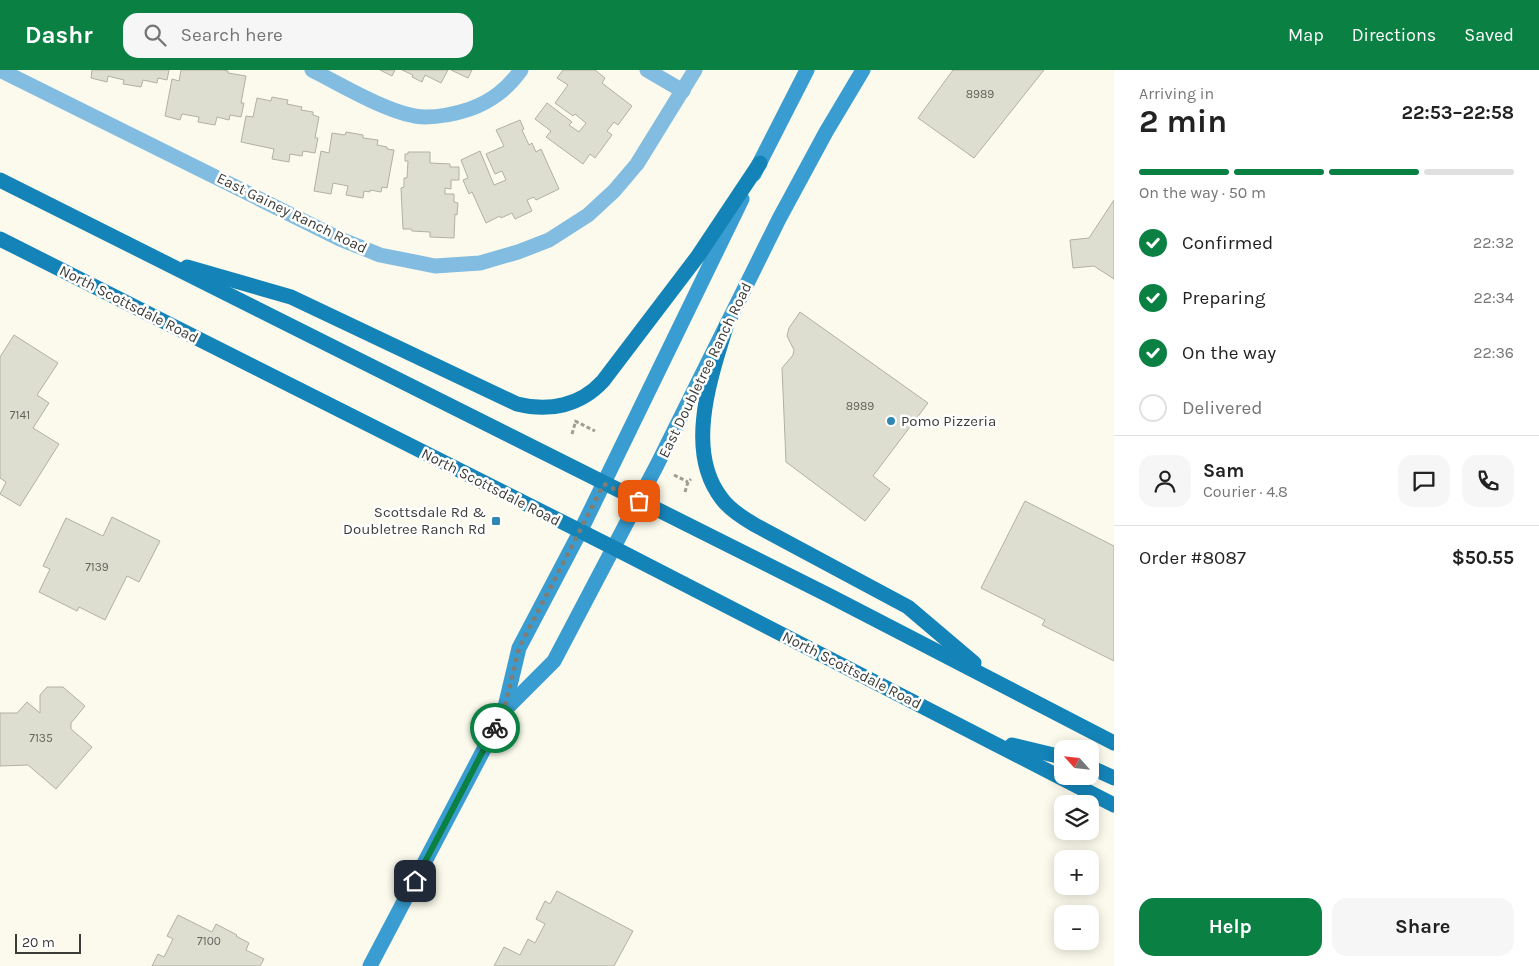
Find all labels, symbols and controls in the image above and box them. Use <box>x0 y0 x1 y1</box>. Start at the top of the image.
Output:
search box <box>123 13 473 58</box>
text: Dashr <box>25 21 93 49</box>
icon: search <box>141 21 169 49</box>
text: Search here <box>181 24 283 46</box>
text: Map <box>1288 24 1324 46</box>
text: Directions <box>1352 24 1436 46</box>
text: Saved <box>1464 24 1514 46</box>
text: Arriving in <box>1139 84 1214 103</box>
house number: 8989 <box>966 87 994 101</box>
text: 22:53–22:58 <box>1402 102 1514 124</box>
text: 2 min <box>1139 103 1227 140</box>
street label: East Gainey Ranch Road <box>214 169 370 257</box>
text: On the way · 50 m <box>1139 183 1266 202</box>
icon: check <box>1139 229 1167 257</box>
text: Confirmed <box>1182 232 1273 254</box>
text: 22:32 <box>1473 233 1514 252</box>
street label: North Scottsdale Road <box>57 261 201 347</box>
street label: East Doubletree Ranch Road <box>655 279 755 461</box>
icon: check <box>1139 284 1167 312</box>
text: Preparing <box>1182 287 1265 309</box>
text: 22:34 <box>1473 288 1514 307</box>
icon: check <box>1139 339 1167 367</box>
text: On the way <box>1182 342 1276 364</box>
text: 22:36 <box>1473 343 1514 362</box>
text: Delivered <box>1182 397 1262 419</box>
house number: 8989 <box>846 399 874 413</box>
house number: 7141 <box>10 408 30 422</box>
place label: Pomo Pizzeria <box>901 412 996 430</box>
marker: Pomo Pizzeria <box>885 415 897 427</box>
street label: North Scottsdale Road <box>419 444 563 530</box>
button: person <box>1139 455 1191 507</box>
button: chat <box>1398 455 1450 507</box>
button: phone <box>1462 455 1514 507</box>
text: Sam <box>1203 460 1244 482</box>
pin <box>618 480 660 522</box>
text: Courier · 4.8 <box>1203 482 1288 501</box>
icon: bag <box>625 487 653 515</box>
place label: Scottsdale Rd & Doubletree Ranch Rd <box>343 503 486 538</box>
marker: Scottsdale Rd & Doubletree Ranch Rd <box>490 515 502 527</box>
text: Order #8087 <box>1139 547 1246 569</box>
text: $50.55 <box>1452 547 1514 569</box>
house number: 7139 <box>85 560 109 574</box>
street label: North Scottsdale Road <box>780 627 924 713</box>
courier <box>470 703 520 753</box>
icon: bike <box>481 714 509 742</box>
house number: 7135 <box>29 731 53 745</box>
north arrow <box>1054 740 1099 785</box>
map controls <box>1054 740 1099 950</box>
button: layers <box>1054 795 1099 840</box>
button: + <box>1054 850 1099 895</box>
pin <box>394 860 436 902</box>
icon: home <box>401 867 429 895</box>
button: Help <box>1139 898 1322 956</box>
button: Share <box>1332 898 1514 956</box>
button: − <box>1054 905 1099 950</box>
scale bar <box>15 931 81 954</box>
text: 20 m <box>22 934 55 951</box>
house number: 7100 <box>197 934 221 948</box>

